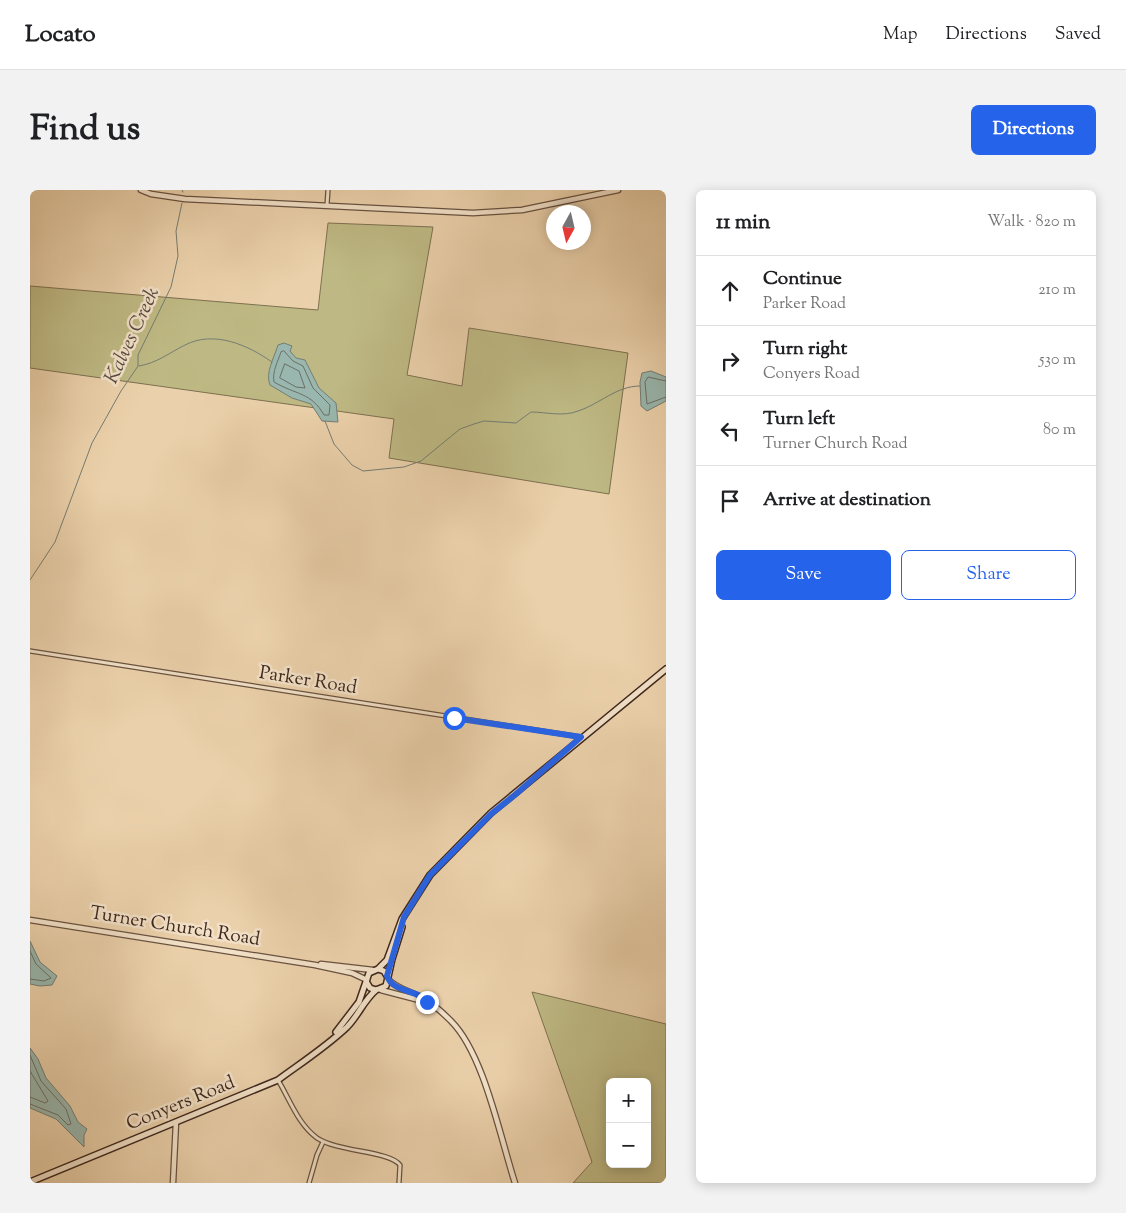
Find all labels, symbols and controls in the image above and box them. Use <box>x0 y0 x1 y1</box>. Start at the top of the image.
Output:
text: Locato <box>25 18 96 52</box>
text: Map <box>883 22 918 48</box>
text: Directions <box>946 22 1027 48</box>
text: Saved <box>1055 22 1101 48</box>
text: Find us <box>30 105 140 156</box>
button: Directions <box>971 105 1096 155</box>
north arrow <box>546 205 591 250</box>
text: 11 min <box>716 208 771 238</box>
text: Walk · 820 m <box>987 211 1076 234</box>
text: Continue <box>763 266 842 293</box>
icon: ahead <box>716 277 744 305</box>
text: 210 m <box>1038 279 1076 302</box>
water label: Kalves Creek <box>98 283 168 389</box>
text: Parker Road <box>763 293 846 316</box>
text: Turn right <box>763 336 847 363</box>
icon: right <box>716 347 744 375</box>
text: 530 m <box>1039 349 1076 372</box>
text: Conyers Road <box>763 363 860 386</box>
text: Turn left <box>763 406 835 433</box>
icon: left <box>716 417 744 445</box>
text: 80 m <box>1043 419 1076 442</box>
text: Turner Church Road <box>763 433 908 456</box>
icon: arrive <box>716 487 744 515</box>
text: Arrive at destination <box>763 487 931 514</box>
button: Save <box>716 550 891 600</box>
button: Share <box>901 550 1076 600</box>
street label: Parker Road <box>257 660 359 702</box>
route start <box>443 707 466 730</box>
street label: Turner Church Road <box>88 900 262 954</box>
route end <box>416 991 439 1014</box>
street label: Conyers Road <box>123 1070 240 1138</box>
map controls <box>606 1078 651 1168</box>
button: + <box>606 1078 651 1123</box>
button: − <box>606 1123 651 1168</box>

